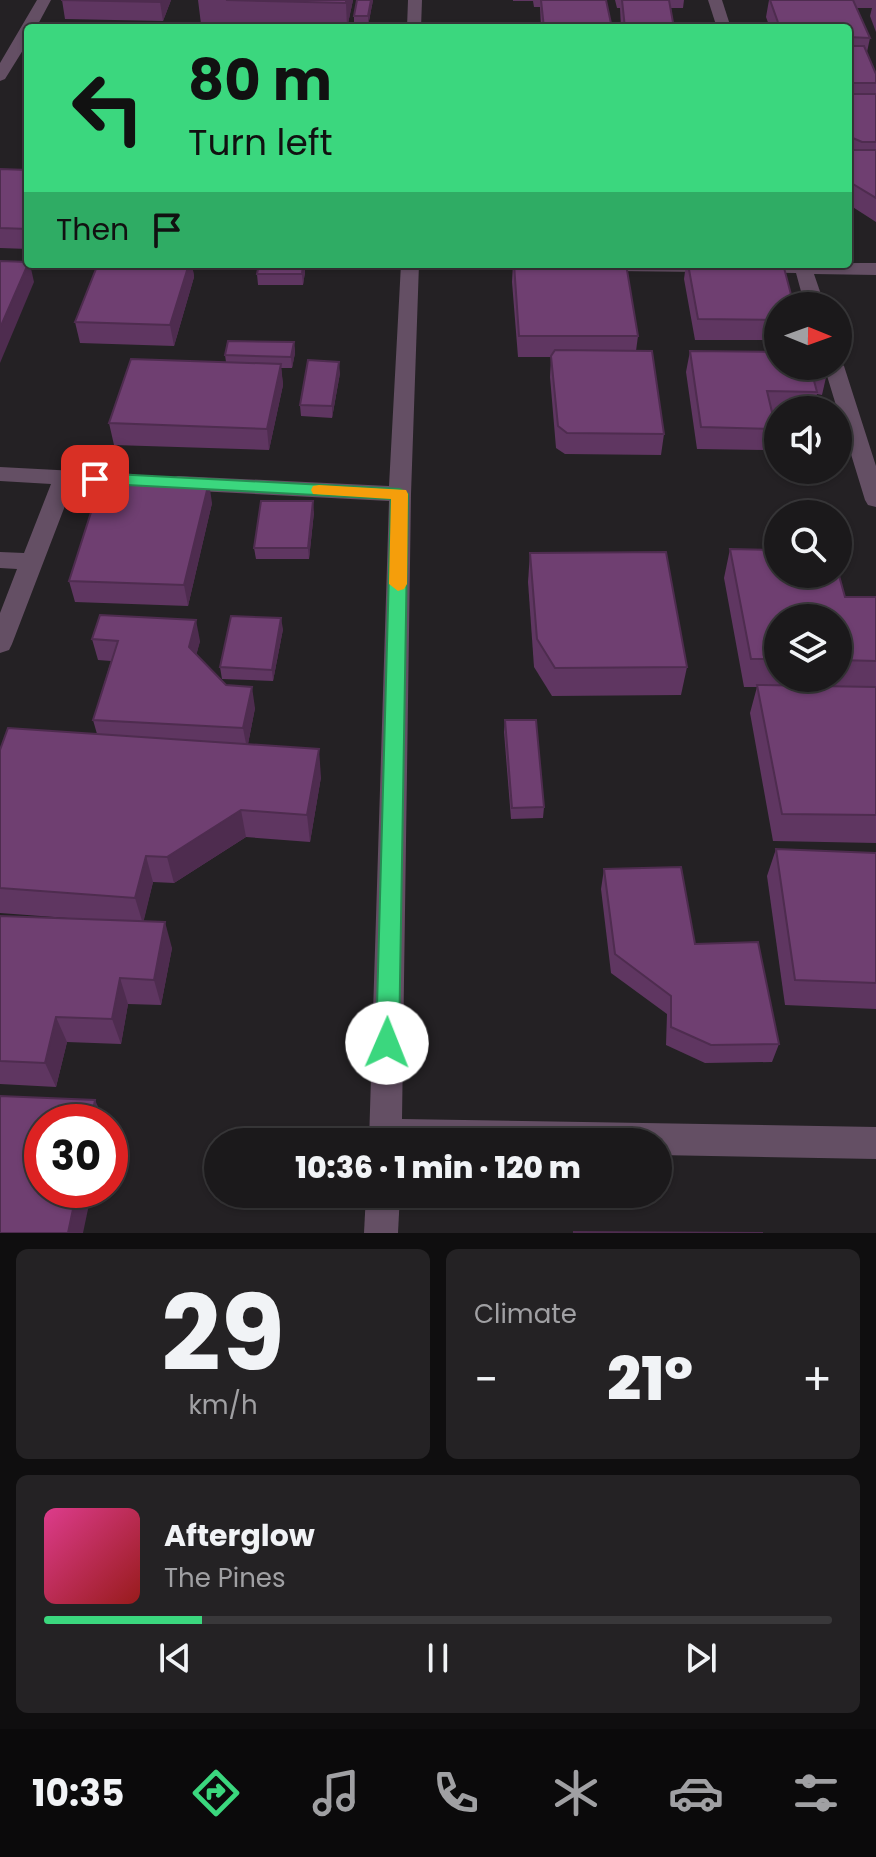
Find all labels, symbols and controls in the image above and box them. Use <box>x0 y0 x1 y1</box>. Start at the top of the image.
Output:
text: 80 m <box>188 41 332 120</box>
icon: left <box>56 56 160 160</box>
text: Turn left <box>188 117 333 168</box>
text: Then <box>56 208 129 251</box>
icon: arrive <box>145 208 189 252</box>
north arrow <box>764 292 852 380</box>
map controls <box>764 292 852 692</box>
button: sound <box>764 396 852 484</box>
pin <box>61 445 129 513</box>
icon: arrive <box>73 457 117 501</box>
button: search <box>764 500 852 588</box>
button: layers <box>764 604 852 692</box>
position arrow <box>345 1001 429 1085</box>
speed limit sign: 30 <box>24 1104 128 1208</box>
text: 10:36 · 1 min · 120 m <box>295 1146 581 1189</box>
text: 29 <box>161 1261 285 1406</box>
text: Climate <box>474 1296 577 1332</box>
text: 21° <box>607 1337 693 1421</box>
text: − <box>474 1349 498 1410</box>
text: + <box>802 1349 832 1410</box>
text: km/h <box>188 1387 258 1423</box>
text: Afterglow <box>164 1514 315 1557</box>
text: The Pines <box>164 1560 286 1596</box>
icon: previous <box>153 1636 197 1680</box>
icon: pause <box>416 1636 460 1680</box>
icon: next <box>679 1636 723 1680</box>
icon: directions <box>188 1765 244 1821</box>
icon: music <box>308 1765 364 1821</box>
icon: phone <box>428 1765 484 1821</box>
icon: climate <box>548 1765 604 1821</box>
icon: car <box>668 1765 724 1821</box>
icon: filters <box>788 1765 844 1821</box>
text: 10:35 <box>32 1768 124 1819</box>

